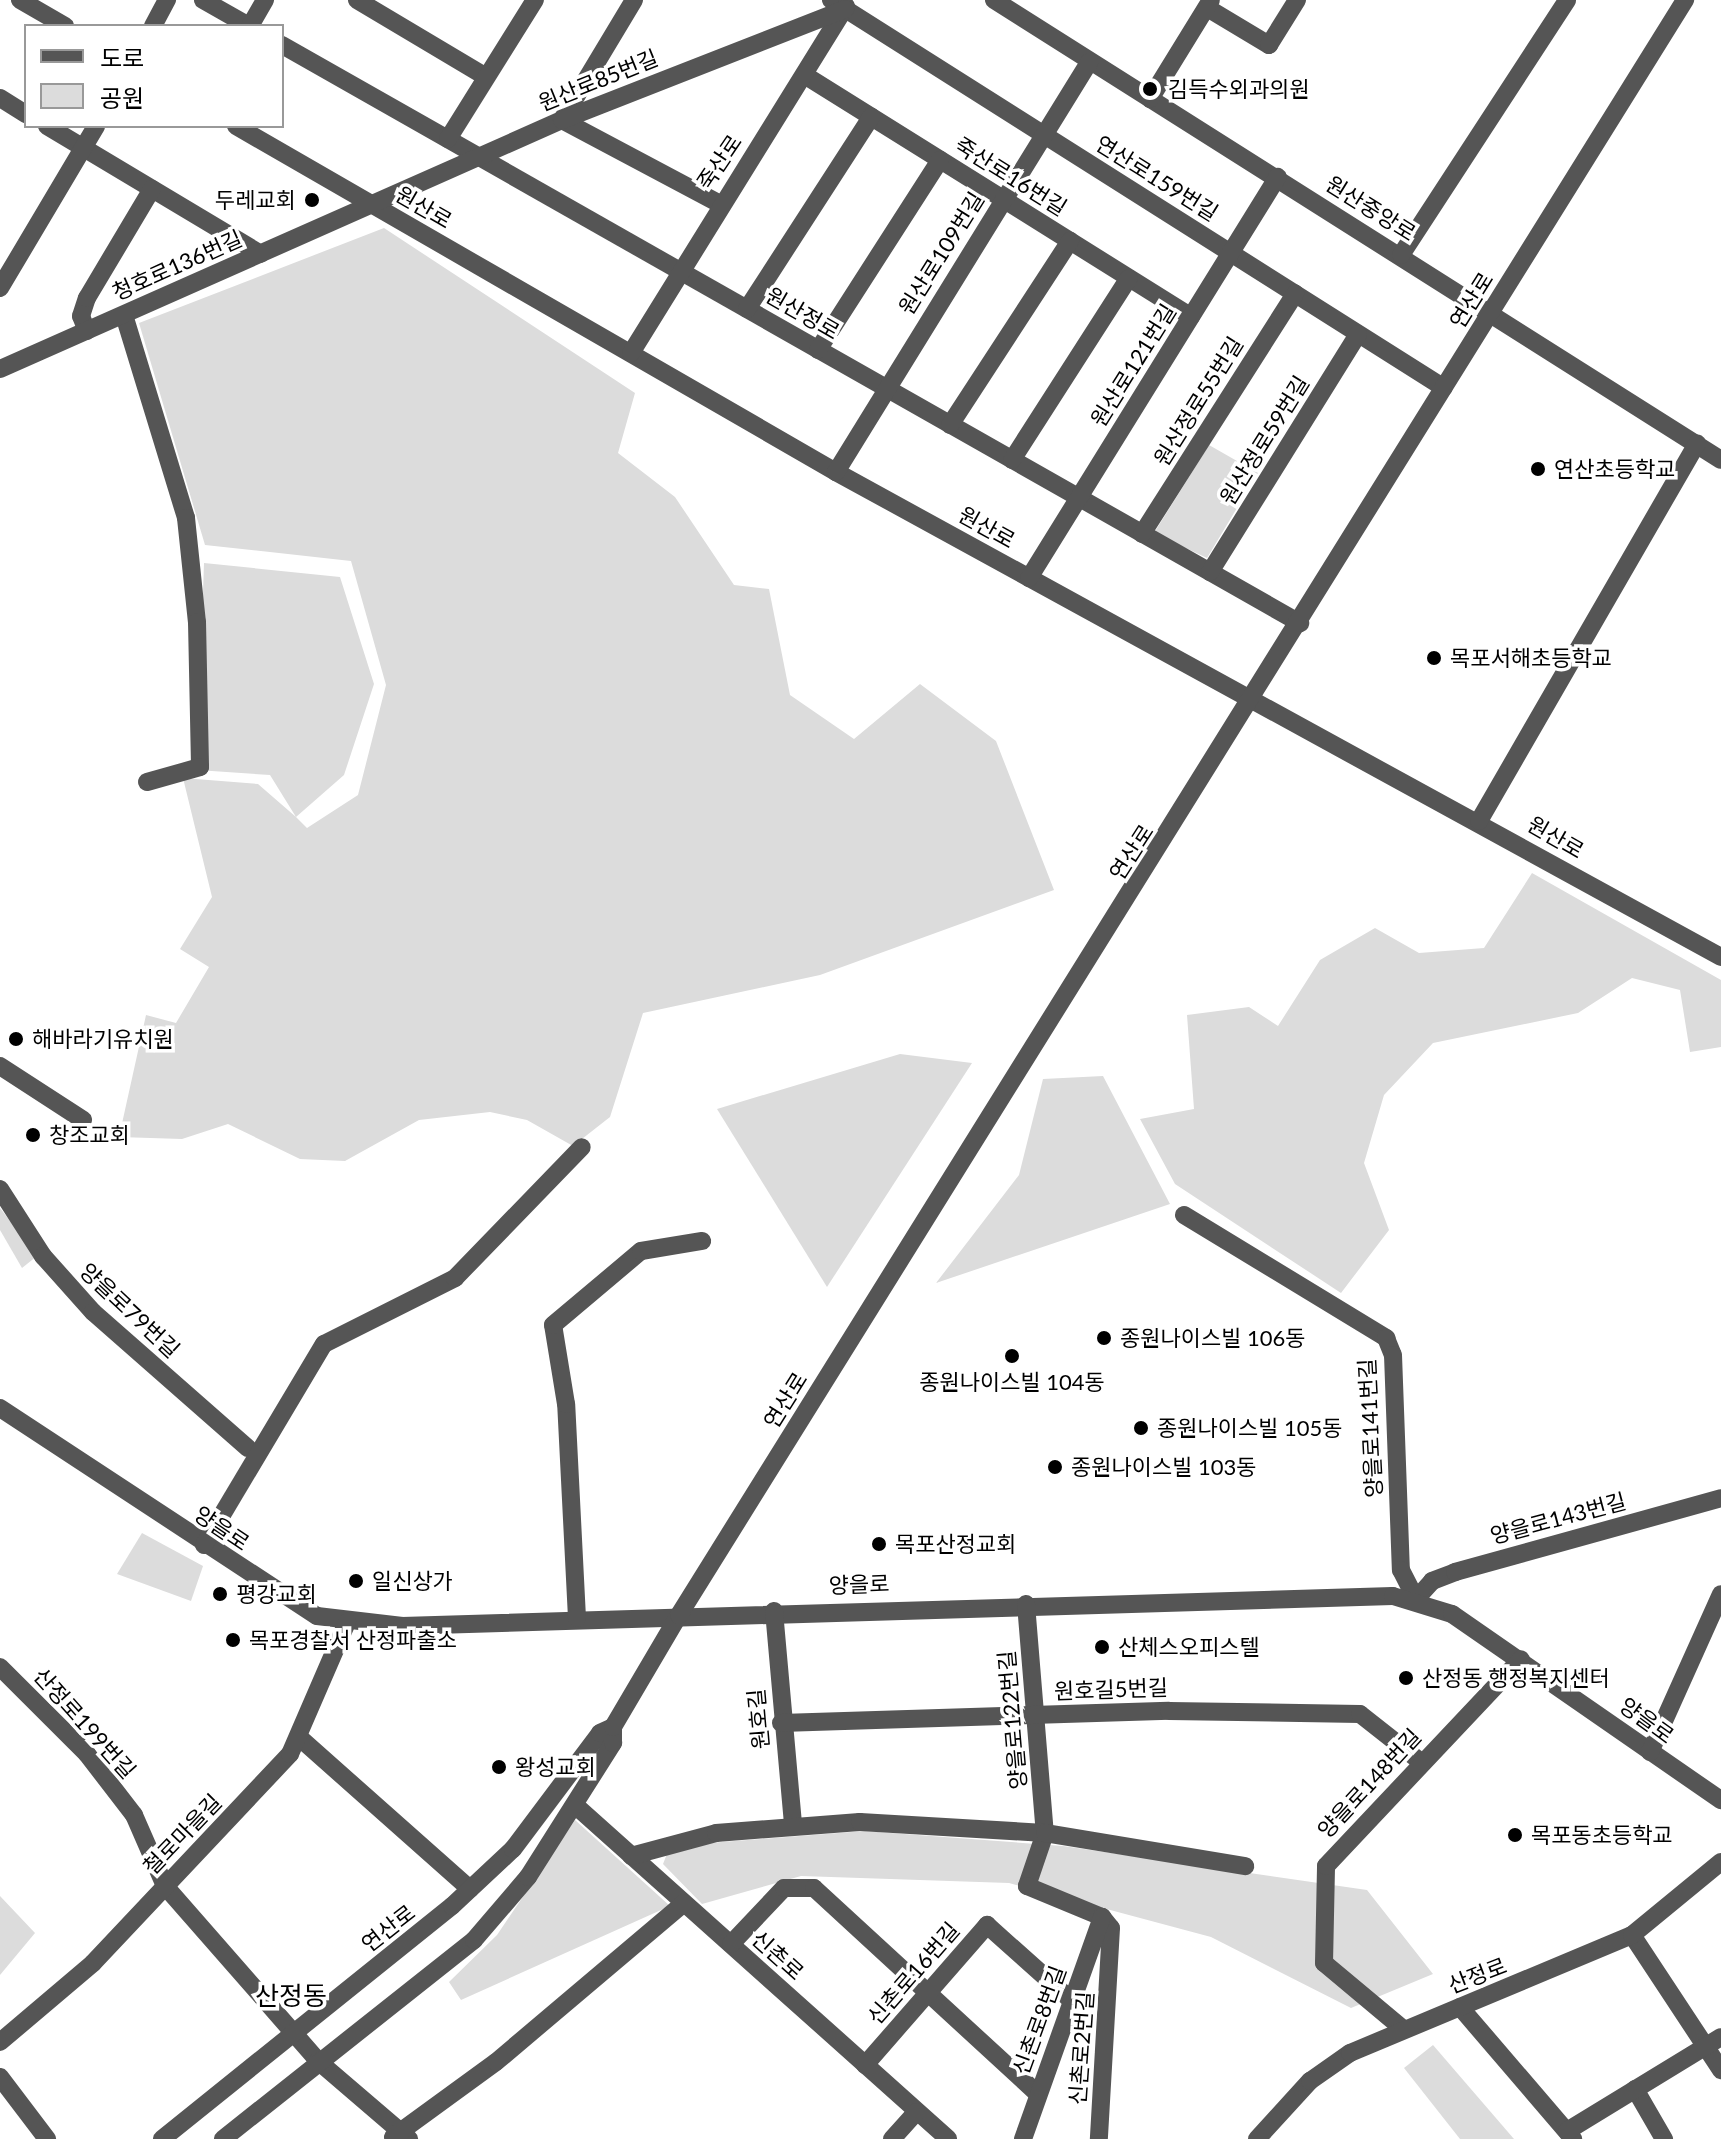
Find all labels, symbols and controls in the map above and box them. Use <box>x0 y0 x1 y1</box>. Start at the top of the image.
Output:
legend <box>24 24 284 128</box>
text: 도로 <box>100 43 144 72</box>
street label: 원산로85번길 <box>534 44 662 116</box>
place label: 김득수외과의원 <box>1168 76 1310 102</box>
marker: 김득수외과의원 <box>1139 78 1161 100</box>
text: 공원 <box>100 83 144 112</box>
street label: 죽산로 <box>691 129 747 195</box>
street label: 연산로159번길 <box>1091 130 1223 226</box>
street label: 죽산로16번길 <box>950 131 1072 221</box>
street label: 원산중앙로 <box>1321 170 1421 246</box>
street label: 원산로 <box>391 180 457 234</box>
place label: 두레교회 <box>215 187 296 213</box>
street label: 원산로109번길 <box>893 187 989 319</box>
marker: 두레교회 <box>303 191 321 209</box>
street label: 청호로136번길 <box>108 225 246 305</box>
street label: 연산로 <box>1444 267 1498 333</box>
street label: 원산정로 <box>761 281 845 345</box>
street label: 원산로121번길 <box>1085 299 1181 431</box>
street label: 원산정로55번길 <box>1148 332 1248 470</box>
street label: 원산정로59번길 <box>1214 371 1314 509</box>
place label: 연산초등학교 <box>1554 456 1675 482</box>
marker: 연산초등학교 <box>1529 460 1547 478</box>
street label: 원산로 <box>954 501 1020 553</box>
place label: 목포서해초등학교 <box>1450 645 1612 671</box>
marker: 목포서해초등학교 <box>1425 649 1443 667</box>
street label: 원산로 <box>1523 810 1589 864</box>
street label: 연산로 <box>1103 819 1159 885</box>
place label: 해바라기유치원 <box>32 1026 174 1052</box>
marker: 해바라기유치원 <box>7 1030 25 1048</box>
place label: 창조교회 <box>49 1122 130 1148</box>
marker: 창조교회 <box>24 1126 42 1144</box>
street label: 양을로79번길 <box>75 1257 185 1363</box>
place label: 종원나이스빌 106동 <box>1120 1325 1306 1351</box>
marker: 종원나이스빌 106동 <box>1095 1329 1113 1347</box>
marker: 종원나이스빌 104동 <box>1003 1347 1021 1365</box>
street label: 양을로141번길 <box>1353 1358 1387 1498</box>
street label: 연산로 <box>758 1367 812 1433</box>
place label: 종원나이스빌 104동 <box>919 1369 1105 1395</box>
place label: 종원나이스빌 105동 <box>1157 1415 1343 1441</box>
marker: 종원나이스빌 105동 <box>1132 1419 1150 1437</box>
place label: 종원나이스빌 103동 <box>1071 1454 1257 1480</box>
marker: 종원나이스빌 103동 <box>1046 1458 1064 1476</box>
street label: 양을로143번길 <box>1487 1487 1629 1549</box>
street label: 양을로 <box>189 1500 255 1556</box>
place label: 목포산정교회 <box>895 1531 1016 1557</box>
marker: 목포산정교회 <box>870 1535 888 1553</box>
place label: 일신상가 <box>372 1568 453 1594</box>
street label: 양을로 <box>828 1570 890 1598</box>
marker: 일신상가 <box>347 1572 365 1590</box>
place label: 평강교회 <box>236 1581 317 1607</box>
marker: 평강교회 <box>211 1585 229 1603</box>
place label: 목포경찰서 산정파출소 <box>249 1627 457 1653</box>
marker: 목포경찰서 산정파출소 <box>224 1631 242 1649</box>
place label: 산체스오피스텔 <box>1118 1634 1260 1660</box>
marker: 산체스오피스텔 <box>1093 1638 1111 1656</box>
street label: 양을로122번길 <box>993 1649 1031 1791</box>
street label: 산정로199번길 <box>29 1662 141 1784</box>
place label: 산정동 행정복지센터 <box>1422 1665 1610 1691</box>
marker: 산정동 행정복지센터 <box>1397 1669 1415 1687</box>
street label: 원호길5번길 <box>1054 1674 1168 1704</box>
street label: 원호길 <box>742 1688 774 1750</box>
street label: 양을로 <box>1615 1691 1679 1749</box>
street label: 양을로148번길 <box>1312 1723 1426 1843</box>
place label: 왕성교회 <box>515 1754 596 1780</box>
marker: 왕성교회 <box>490 1758 508 1776</box>
street label: 철로마을길 <box>137 1788 227 1880</box>
place label: 목포동초등학교 <box>1531 1822 1673 1848</box>
marker: 목포동초등학교 <box>1506 1826 1524 1844</box>
street label: 연산로 <box>356 1899 420 1957</box>
street label: 신촌로16번길 <box>861 1917 965 2029</box>
street label: 신촌로 <box>747 1925 809 1985</box>
street label: 산정로 <box>1444 1952 1510 1998</box>
street label: 신촌로8번길 <box>1007 1962 1071 2078</box>
district label: 산정동 <box>255 1980 327 2012</box>
street label: 신촌로2번길 <box>1064 1990 1098 2106</box>

